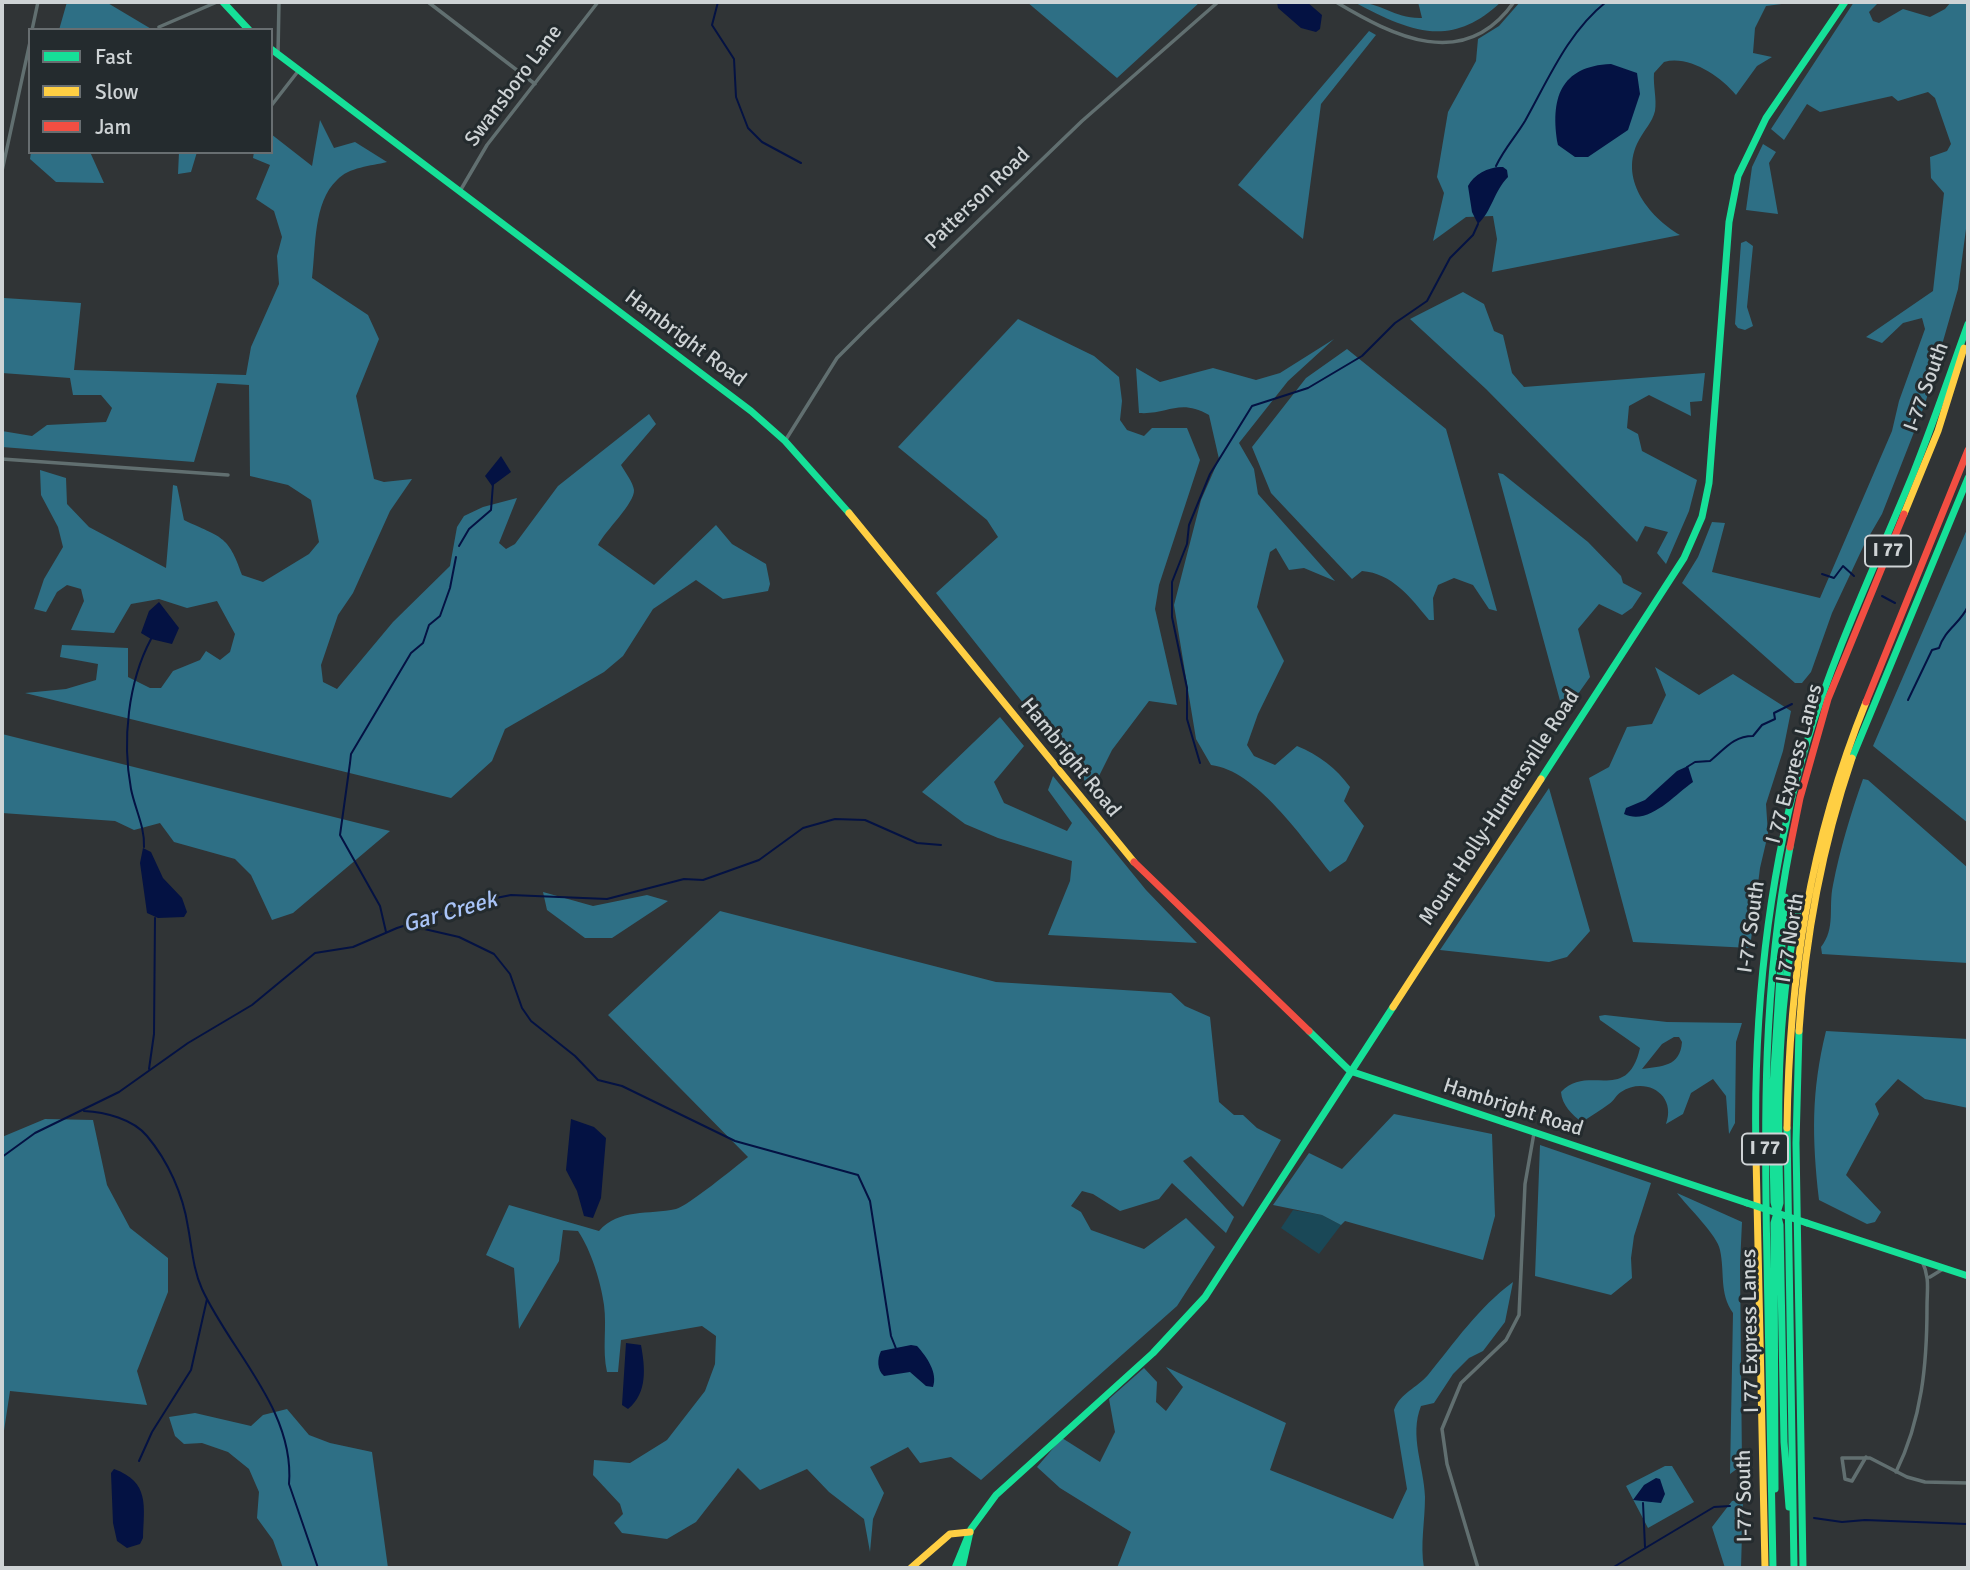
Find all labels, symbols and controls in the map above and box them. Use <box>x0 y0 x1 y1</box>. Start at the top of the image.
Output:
street label: Swansboro Lane <box>460 20 568 152</box>
legend <box>28 28 273 154</box>
text: Fast <box>95 44 132 70</box>
text: Slow <box>95 79 139 105</box>
text: Jam <box>95 114 131 140</box>
street label: Patterson Road <box>920 143 1036 255</box>
street label: Hambright Road <box>619 285 751 393</box>
street label: I-77 South <box>1899 339 1955 435</box>
road number: I 77 <box>1865 536 1911 566</box>
street label: I 77 Express Lanes <box>1762 681 1828 847</box>
street label: Mount Holly-Huntersville Road <box>1414 686 1586 930</box>
street label: Hambright Road <box>1014 693 1126 823</box>
street label: I-77 South <box>1733 879 1771 975</box>
water label: Gar Creek <box>400 886 500 940</box>
street label: I 77 North <box>1771 891 1811 985</box>
street label: Hambright Road <box>1440 1073 1586 1143</box>
road number: I 77 <box>1742 1134 1788 1164</box>
street label: I 77 Express Lanes <box>1737 1249 1765 1413</box>
street label: I-77 South <box>1732 1449 1758 1543</box>

